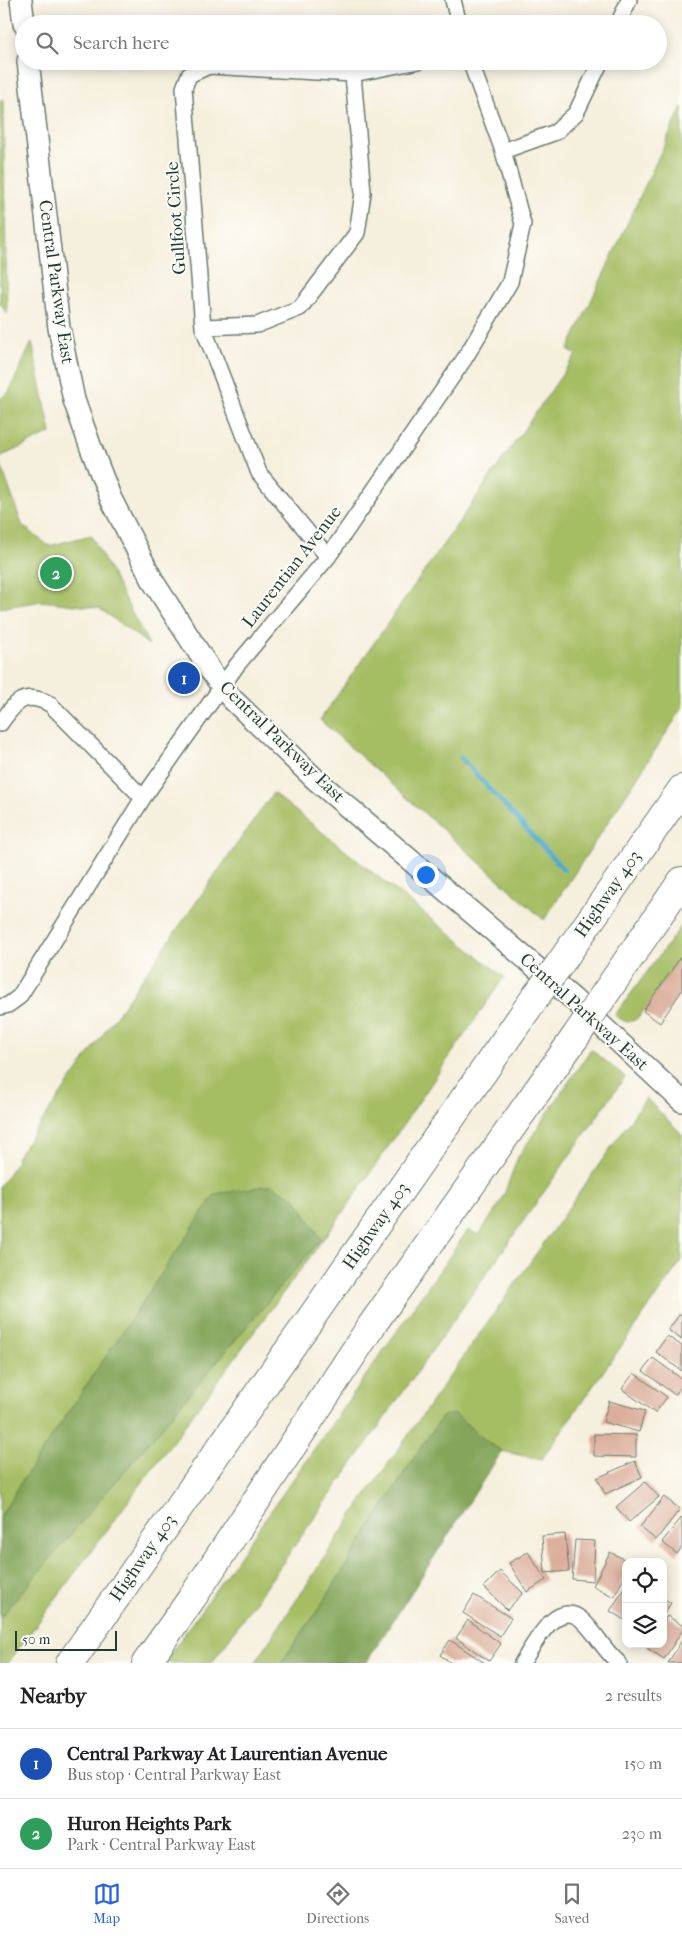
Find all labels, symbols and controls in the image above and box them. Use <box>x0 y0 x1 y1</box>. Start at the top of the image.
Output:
search box <box>15 15 667 70</box>
icon: search <box>33 29 61 57</box>
text: Search here <box>73 32 169 54</box>
street label: Gullfoot Circle <box>162 161 190 275</box>
street label: Central Parkway East <box>34 199 78 366</box>
street label: Laurentian Avenue <box>238 502 346 632</box>
pin: 2 <box>40 554 72 592</box>
pin: 1 <box>168 659 200 697</box>
street label: Central Parkway East <box>215 677 349 807</box>
street label: Highway 403 <box>570 846 646 942</box>
your location <box>413 862 439 888</box>
street label: Central Parkway East <box>516 949 653 1076</box>
street label: Highway 403 <box>338 1178 414 1274</box>
street label: Highway 403 <box>105 1510 181 1606</box>
map controls <box>622 1558 667 1648</box>
button: locate <box>622 1558 667 1603</box>
button: layers <box>622 1603 667 1648</box>
scale bar <box>15 1628 118 1651</box>
text: 50 m <box>22 1631 50 1648</box>
text: Nearby <box>20 1684 86 1708</box>
text: 2 results <box>605 1686 662 1705</box>
text: Central Parkway At Laurentian Avenue <box>67 1743 387 1765</box>
text: 1 <box>33 1754 39 1773</box>
text: 150 m <box>624 1754 662 1773</box>
text: Bus stop · Central Parkway East <box>67 1765 281 1784</box>
text: Huron Heights Park <box>67 1813 231 1835</box>
text: 2 <box>32 1824 40 1843</box>
text: 230 m <box>622 1824 662 1843</box>
text: Park · Central Parkway East <box>67 1835 256 1854</box>
tab: Map <box>93 1880 121 1927</box>
tab: Directions <box>306 1880 369 1927</box>
tab: Saved <box>555 1880 589 1927</box>

